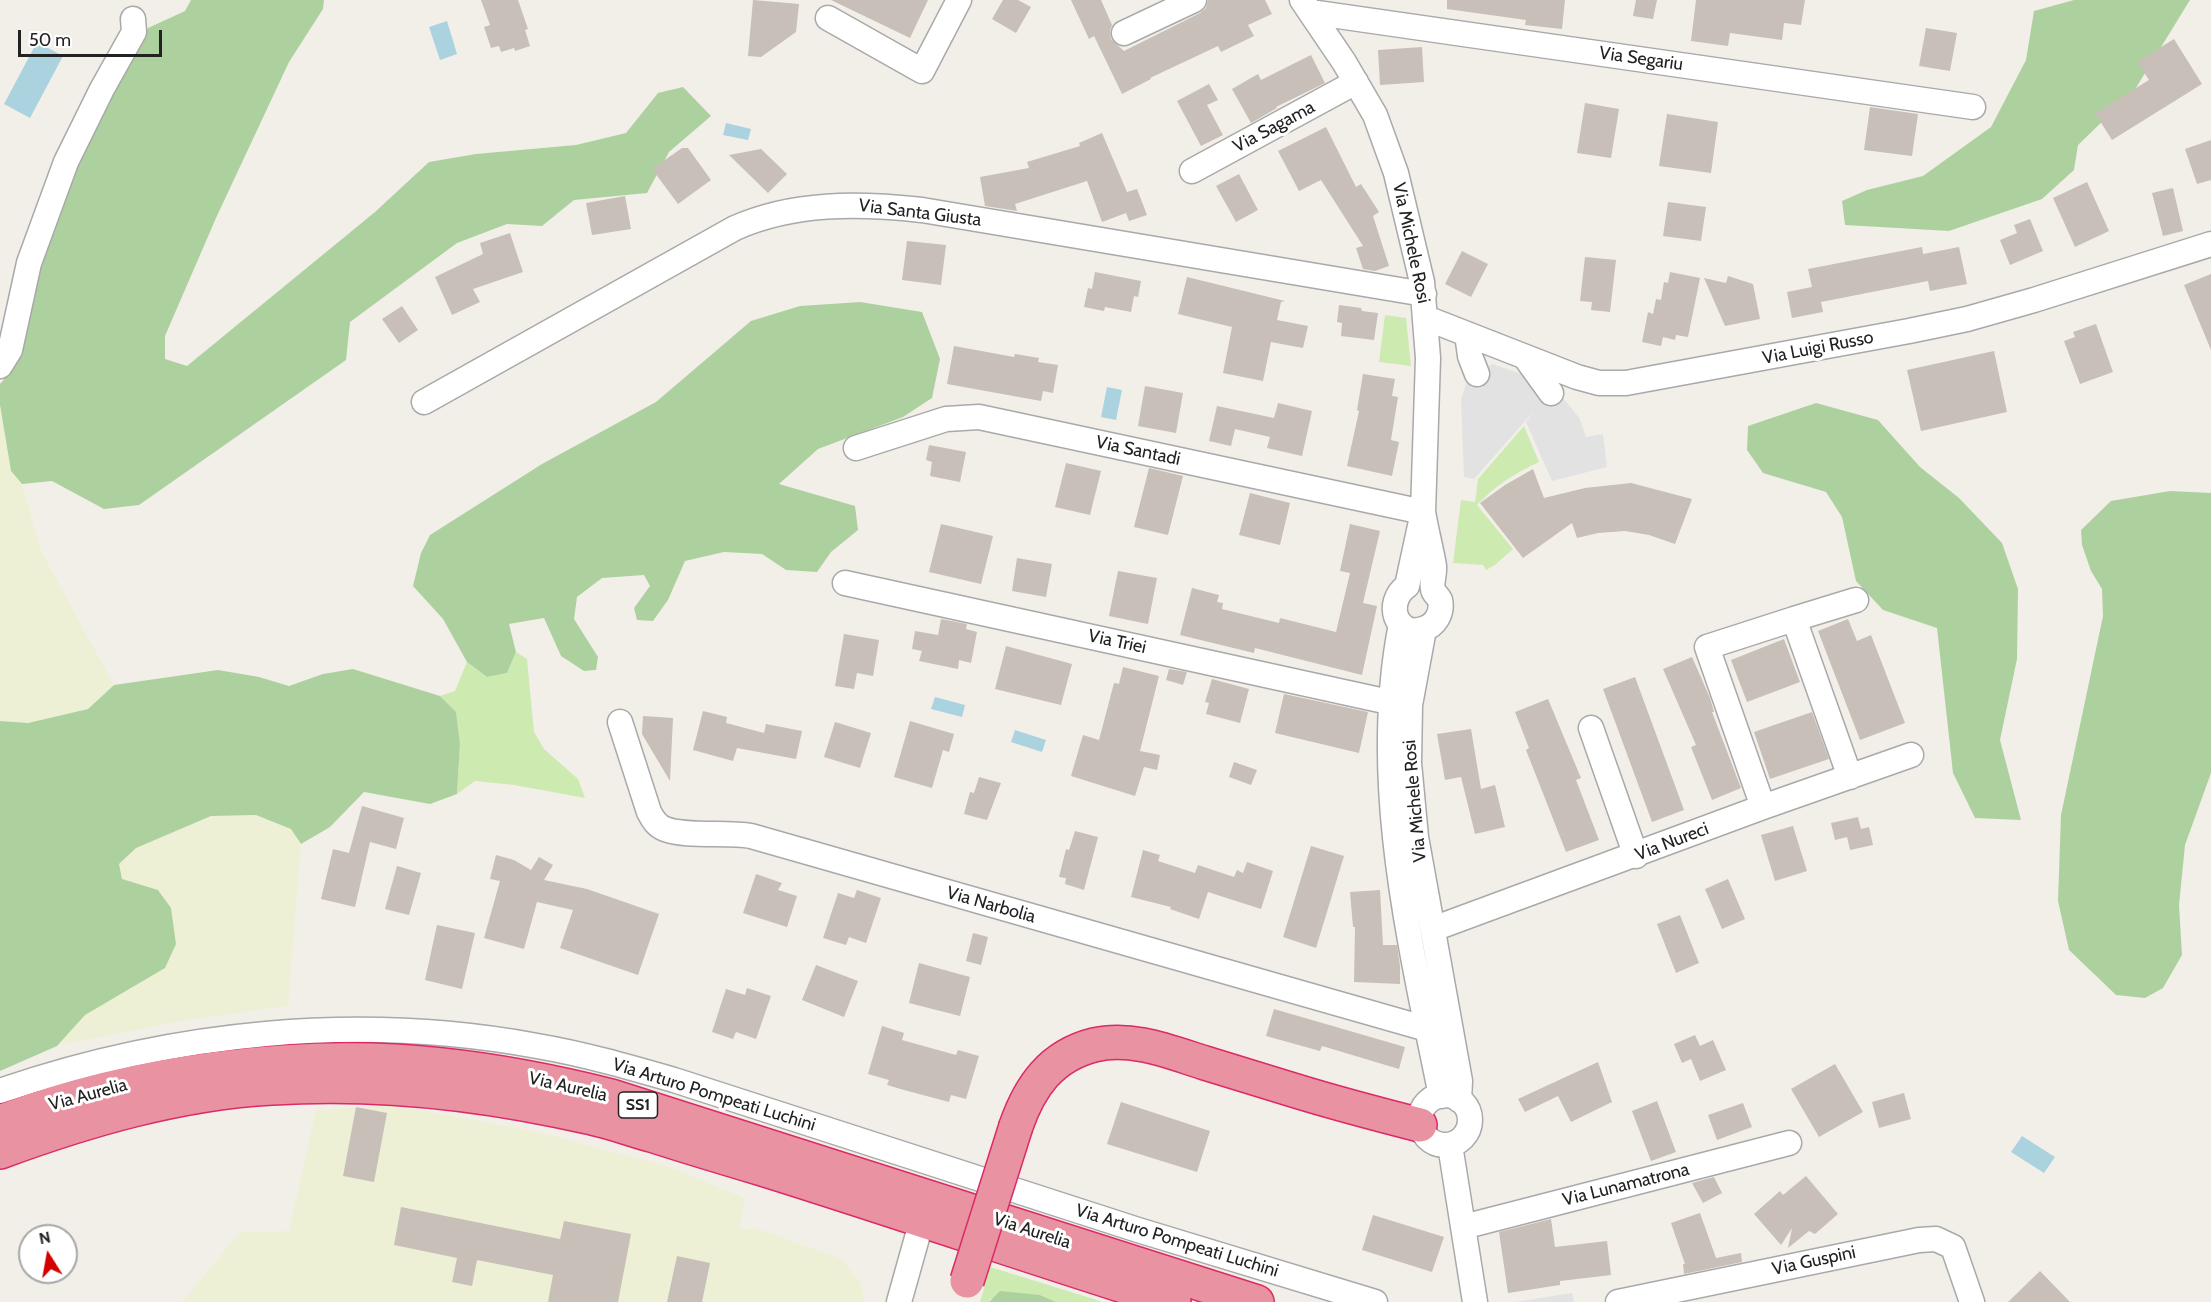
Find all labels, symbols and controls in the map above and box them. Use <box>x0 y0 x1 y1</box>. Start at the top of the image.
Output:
scale bar <box>21 18 165 56</box>
text: 50 m <box>29 29 71 51</box>
street label: Via Segariu <box>1598 42 1684 76</box>
street label: Via Sagama <box>1229 96 1319 158</box>
street label: Via Michele Rosi <box>1388 181 1434 305</box>
street label: Via Santa Giusta <box>857 195 983 231</box>
street label: Via Luigi Russo <box>1761 327 1875 369</box>
street label: Via Santadi <box>1094 432 1182 470</box>
street label: Via Triei <box>1086 625 1148 659</box>
street label: Via Michele Rosi <box>1399 739 1431 863</box>
street label: Via Nureci <box>1632 818 1712 866</box>
street label: Via Narbolia <box>944 882 1038 928</box>
street label: Via Arturo Pompeati Luchini <box>610 1054 818 1136</box>
street label: Via Aurelia <box>527 1067 609 1107</box>
street label: Via Aurelia <box>47 1074 129 1116</box>
road number: SS1 <box>618 1092 658 1118</box>
street label: Via Lunamatrona <box>1560 1159 1692 1211</box>
street label: Via Arturo Pompeati Luchini <box>1073 1200 1281 1282</box>
street label: Via Aurelia <box>991 1208 1073 1254</box>
north arrow <box>18 1224 78 1284</box>
text: N <box>37 1227 52 1248</box>
street label: Via Guspini <box>1770 1242 1858 1280</box>

